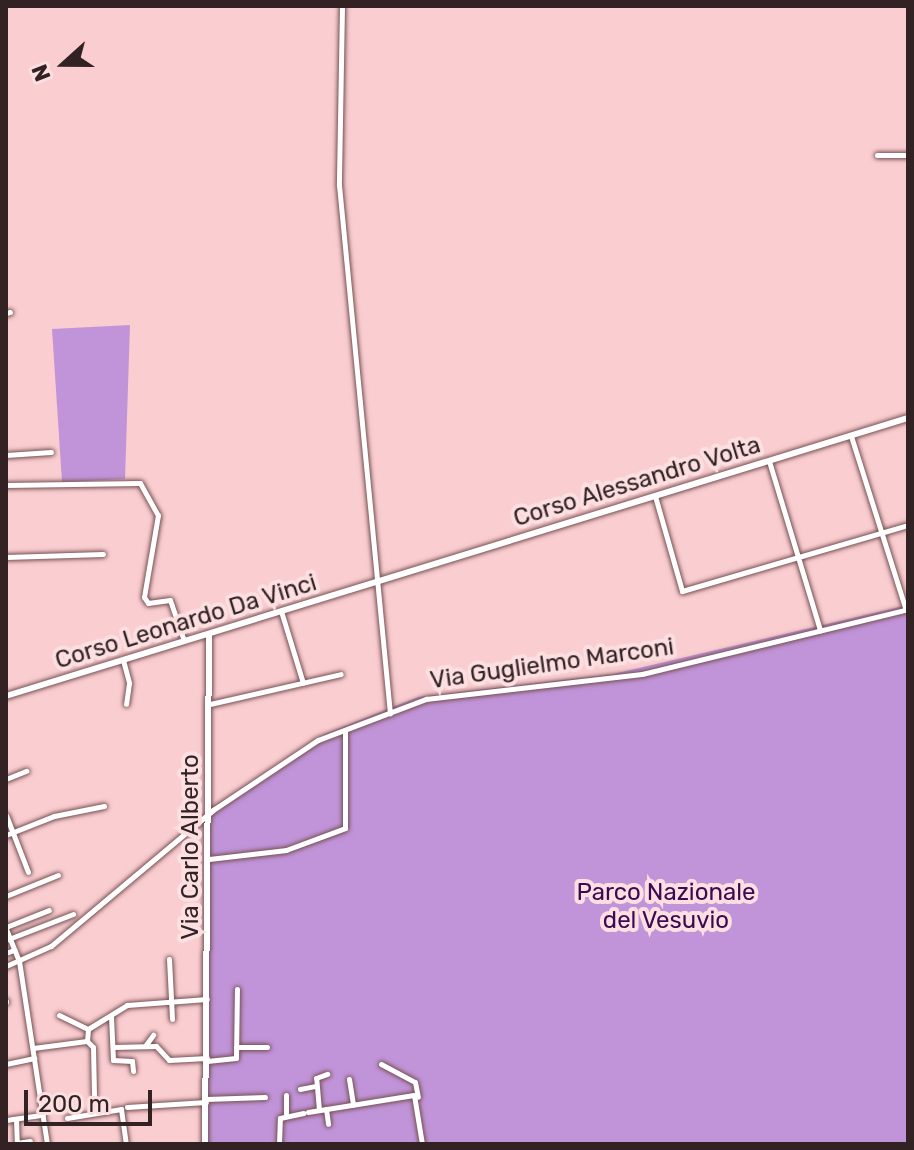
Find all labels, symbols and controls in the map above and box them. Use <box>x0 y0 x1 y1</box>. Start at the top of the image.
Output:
north arrow <box>24 24 104 104</box>
text: N <box>26 61 57 85</box>
street label: Corso Alessandro Volta <box>509 431 765 533</box>
street label: Corso Leonardo Da Vinci <box>51 568 321 676</box>
street label: Via Guglielmo Marconi <box>428 633 676 695</box>
street label: Via Carlo Alberto <box>177 754 205 940</box>
park label: Parco Nazionale del Vesuvio <box>576 879 756 935</box>
scale bar <box>28 1074 156 1124</box>
text: 200 m <box>38 1090 110 1118</box>

